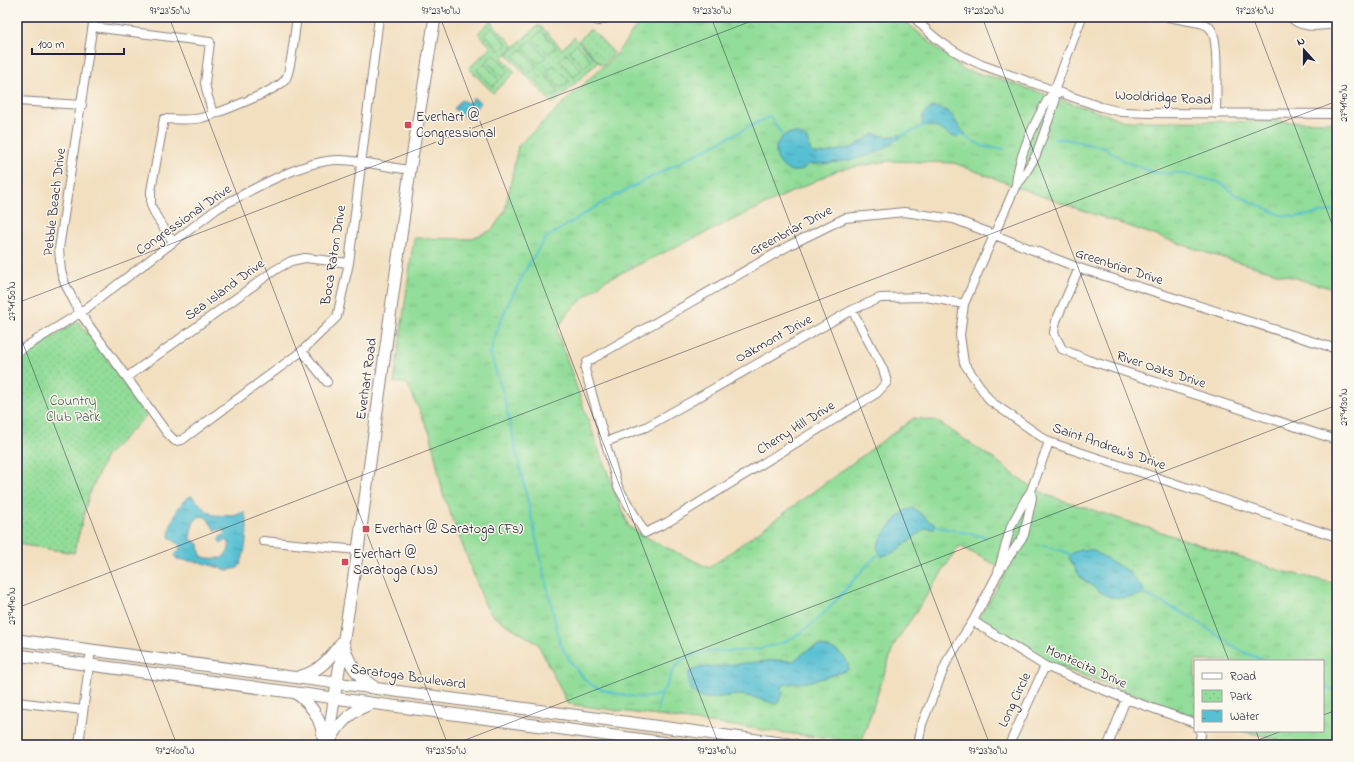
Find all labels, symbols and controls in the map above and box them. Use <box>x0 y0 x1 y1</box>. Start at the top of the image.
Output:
text: 97°23'50"W <box>150 4 190 19</box>
text: 97°23'40"W <box>422 4 460 19</box>
text: 97°23'30"W <box>693 4 731 19</box>
text: 97°23'20"W <box>964 4 1004 19</box>
text: 97°23'10"W <box>1236 4 1274 19</box>
scale bar <box>32 30 124 56</box>
north arrow <box>1284 30 1324 70</box>
text: N <box>1294 33 1307 50</box>
text: 100 m <box>38 36 65 54</box>
text: 27°41'40"N <box>1337 84 1352 122</box>
street label: Wooldridge Road <box>1114 85 1212 112</box>
place label: Everhart @ Congressional <box>416 107 496 145</box>
marker: Everhart @ Congressional <box>403 120 413 130</box>
street label: Pebble Beach Drive <box>38 146 72 257</box>
street label: Congressional Drive <box>132 179 237 262</box>
street label: Greenbriar Drive <box>746 200 837 262</box>
street label: Boca Raton Drive <box>316 203 352 307</box>
street label: Greenbriar Drive <box>1072 243 1166 291</box>
street label: Sea Island Drive <box>181 253 270 326</box>
text: 27°41'50"N <box>5 281 20 321</box>
street label: Oakmont Drive <box>732 309 817 369</box>
street label: Everhart Road <box>351 337 383 421</box>
street label: River Oaks Drive <box>1114 346 1209 395</box>
text: 27°41'30"N <box>1337 388 1352 426</box>
park label: Country Club Park <box>46 391 101 428</box>
street label: Cherry Hill Drive <box>753 395 840 461</box>
street label: Saint Andrew's Drive <box>1049 418 1169 476</box>
place label: Everhart @ Saratoga (Fs) <box>374 519 523 541</box>
marker: Everhart @ Saratoga (Fs) <box>361 524 371 534</box>
place label: Everhart @ Saratoga (Ns) <box>353 544 437 582</box>
marker: Everhart @ Saratoga (Ns) <box>340 557 350 567</box>
text: 27°41'40"N <box>5 587 20 625</box>
street label: Montecita Drive <box>1042 640 1131 695</box>
street label: Saratoga Boulevard <box>349 659 467 696</box>
legend <box>1194 660 1324 732</box>
street label: Long Circle <box>993 668 1038 731</box>
text: Road <box>1230 668 1256 686</box>
text: Park <box>1230 688 1252 706</box>
text: Water <box>1230 708 1259 726</box>
text: 97°24'00"W <box>156 744 195 759</box>
text: 97°23'50"W <box>426 744 466 759</box>
text: 97°23'40"W <box>698 744 736 759</box>
text: 97°23'30"W <box>969 744 1007 759</box>

